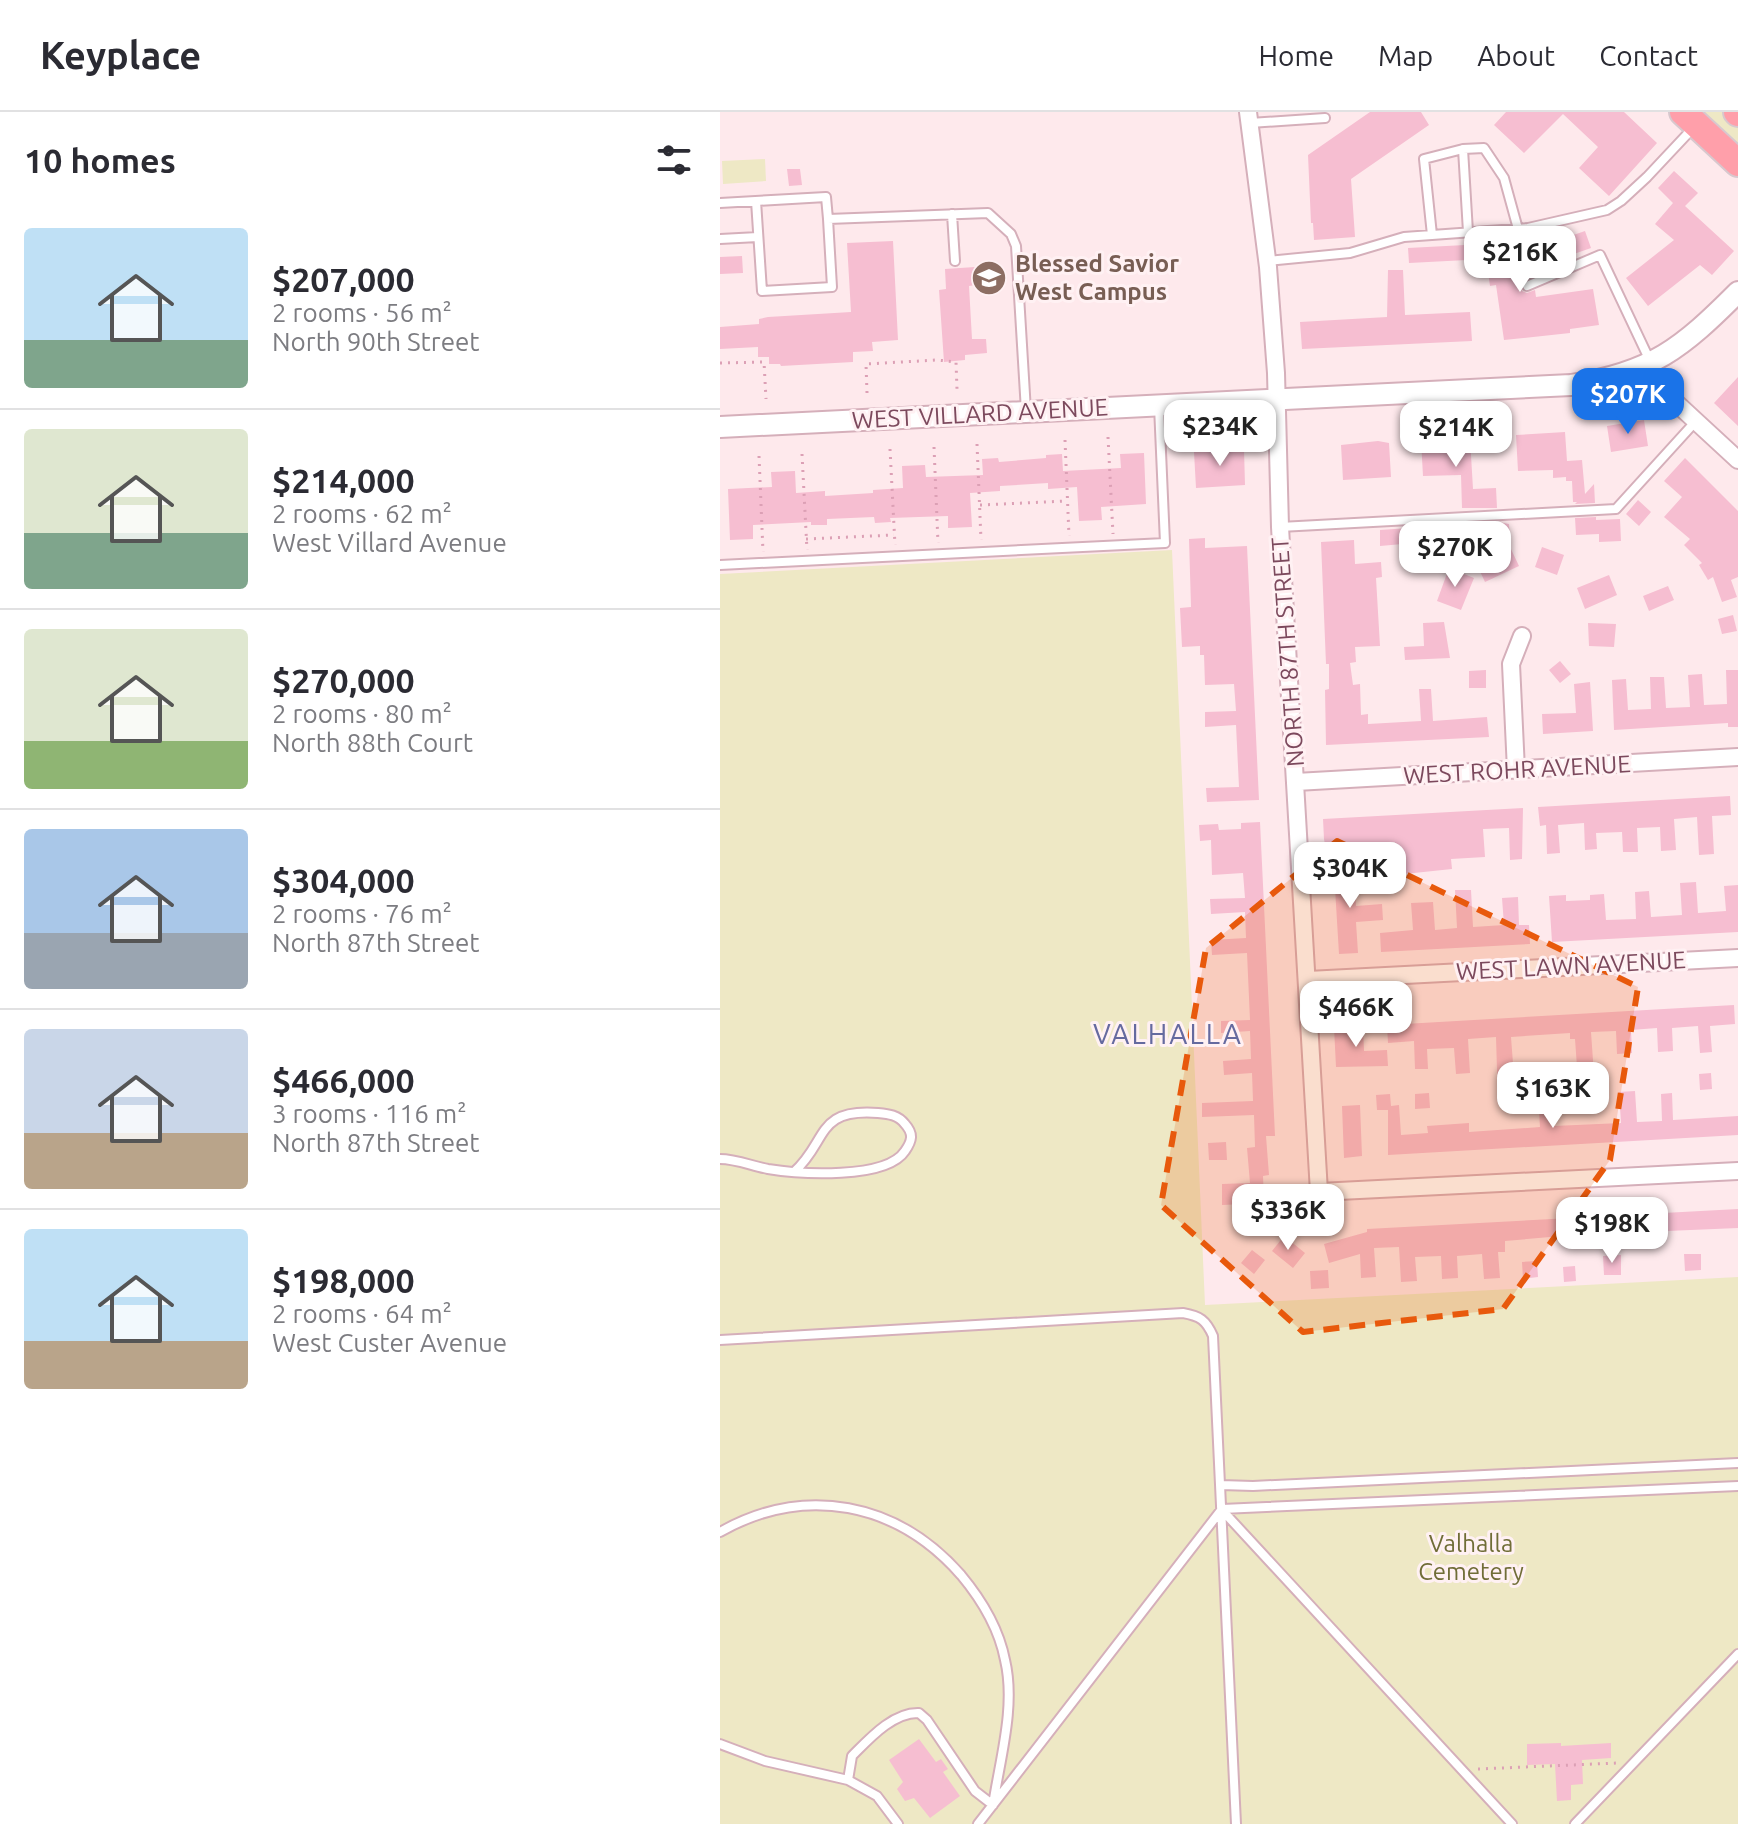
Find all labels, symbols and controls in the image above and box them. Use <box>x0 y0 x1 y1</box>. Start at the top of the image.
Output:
text: Keyplace <box>40 34 201 76</box>
text: Home <box>1259 40 1334 71</box>
text: Map <box>1378 40 1433 71</box>
text: About <box>1477 40 1555 71</box>
text: Contact <box>1599 40 1698 71</box>
icon: filters <box>652 138 696 182</box>
text: 10 homes <box>24 141 176 179</box>
pin: $216K <box>1464 226 1576 294</box>
text: $216K <box>1482 237 1558 266</box>
place label: Blessed Savior West Campus <box>1015 250 1179 305</box>
school or university icon: Blessed Savior West Campus <box>970 259 1008 297</box>
icon: home <box>88 260 184 356</box>
text: $207,000 <box>272 260 415 298</box>
text: 2 rooms · 56 m² <box>272 298 452 327</box>
text: North 90th Street <box>272 327 480 356</box>
pin: $207K <box>1572 368 1684 436</box>
text: $207K <box>1590 379 1666 408</box>
street label: WEST VILLARD AVENUE <box>851 393 1109 434</box>
pin: $234K <box>1164 400 1276 468</box>
pin: $214K <box>1400 401 1512 469</box>
text: $234K <box>1182 411 1258 440</box>
text: $214K <box>1418 412 1494 441</box>
icon: home <box>88 461 184 557</box>
text: $214,000 <box>272 461 415 499</box>
text: 2 rooms · 62 m² <box>272 499 452 528</box>
pin: $270K <box>1399 521 1511 589</box>
text: West Villard Avenue <box>272 528 507 557</box>
text: $270K <box>1417 532 1493 561</box>
street label: NORTH 87TH STREET <box>1266 536 1309 768</box>
icon: home <box>88 661 184 757</box>
text: $270,000 <box>272 661 415 699</box>
text: 2 rooms · 80 m² <box>272 699 452 728</box>
text: North 88th Court <box>272 728 473 757</box>
street label: WEST ROHR AVENUE <box>1403 750 1631 789</box>
pin: $304K <box>1294 842 1406 910</box>
text: $304K <box>1312 853 1388 882</box>
icon: home <box>88 861 184 957</box>
text: $304,000 <box>272 861 415 899</box>
text: 2 rooms · 76 m² <box>272 899 452 928</box>
text: North 87th Street <box>272 928 480 957</box>
street label: WEST LAWN AVENUE <box>1455 946 1687 985</box>
pin: $466K <box>1300 981 1412 1049</box>
text: $466K <box>1318 992 1394 1021</box>
district label: VALHALLA <box>1093 1018 1243 1049</box>
icon: home <box>88 1061 184 1157</box>
text: $466,000 <box>272 1061 415 1099</box>
pin: $163K <box>1497 1062 1609 1130</box>
text: $163K <box>1515 1073 1591 1102</box>
text: 3 rooms · 116 m² <box>272 1099 467 1128</box>
text: North 87th Street <box>272 1128 480 1157</box>
pin: $336K <box>1232 1184 1344 1252</box>
text: $336K <box>1250 1195 1326 1224</box>
pin: $198K <box>1556 1197 1668 1265</box>
text: $198K <box>1574 1208 1650 1237</box>
icon: home <box>88 1261 184 1357</box>
text: $198,000 <box>272 1261 415 1299</box>
text: 2 rooms · 64 m² <box>272 1299 452 1328</box>
text: West Custer Avenue <box>272 1328 507 1357</box>
park label: Valhalla Cemetery <box>1418 1530 1524 1585</box>

